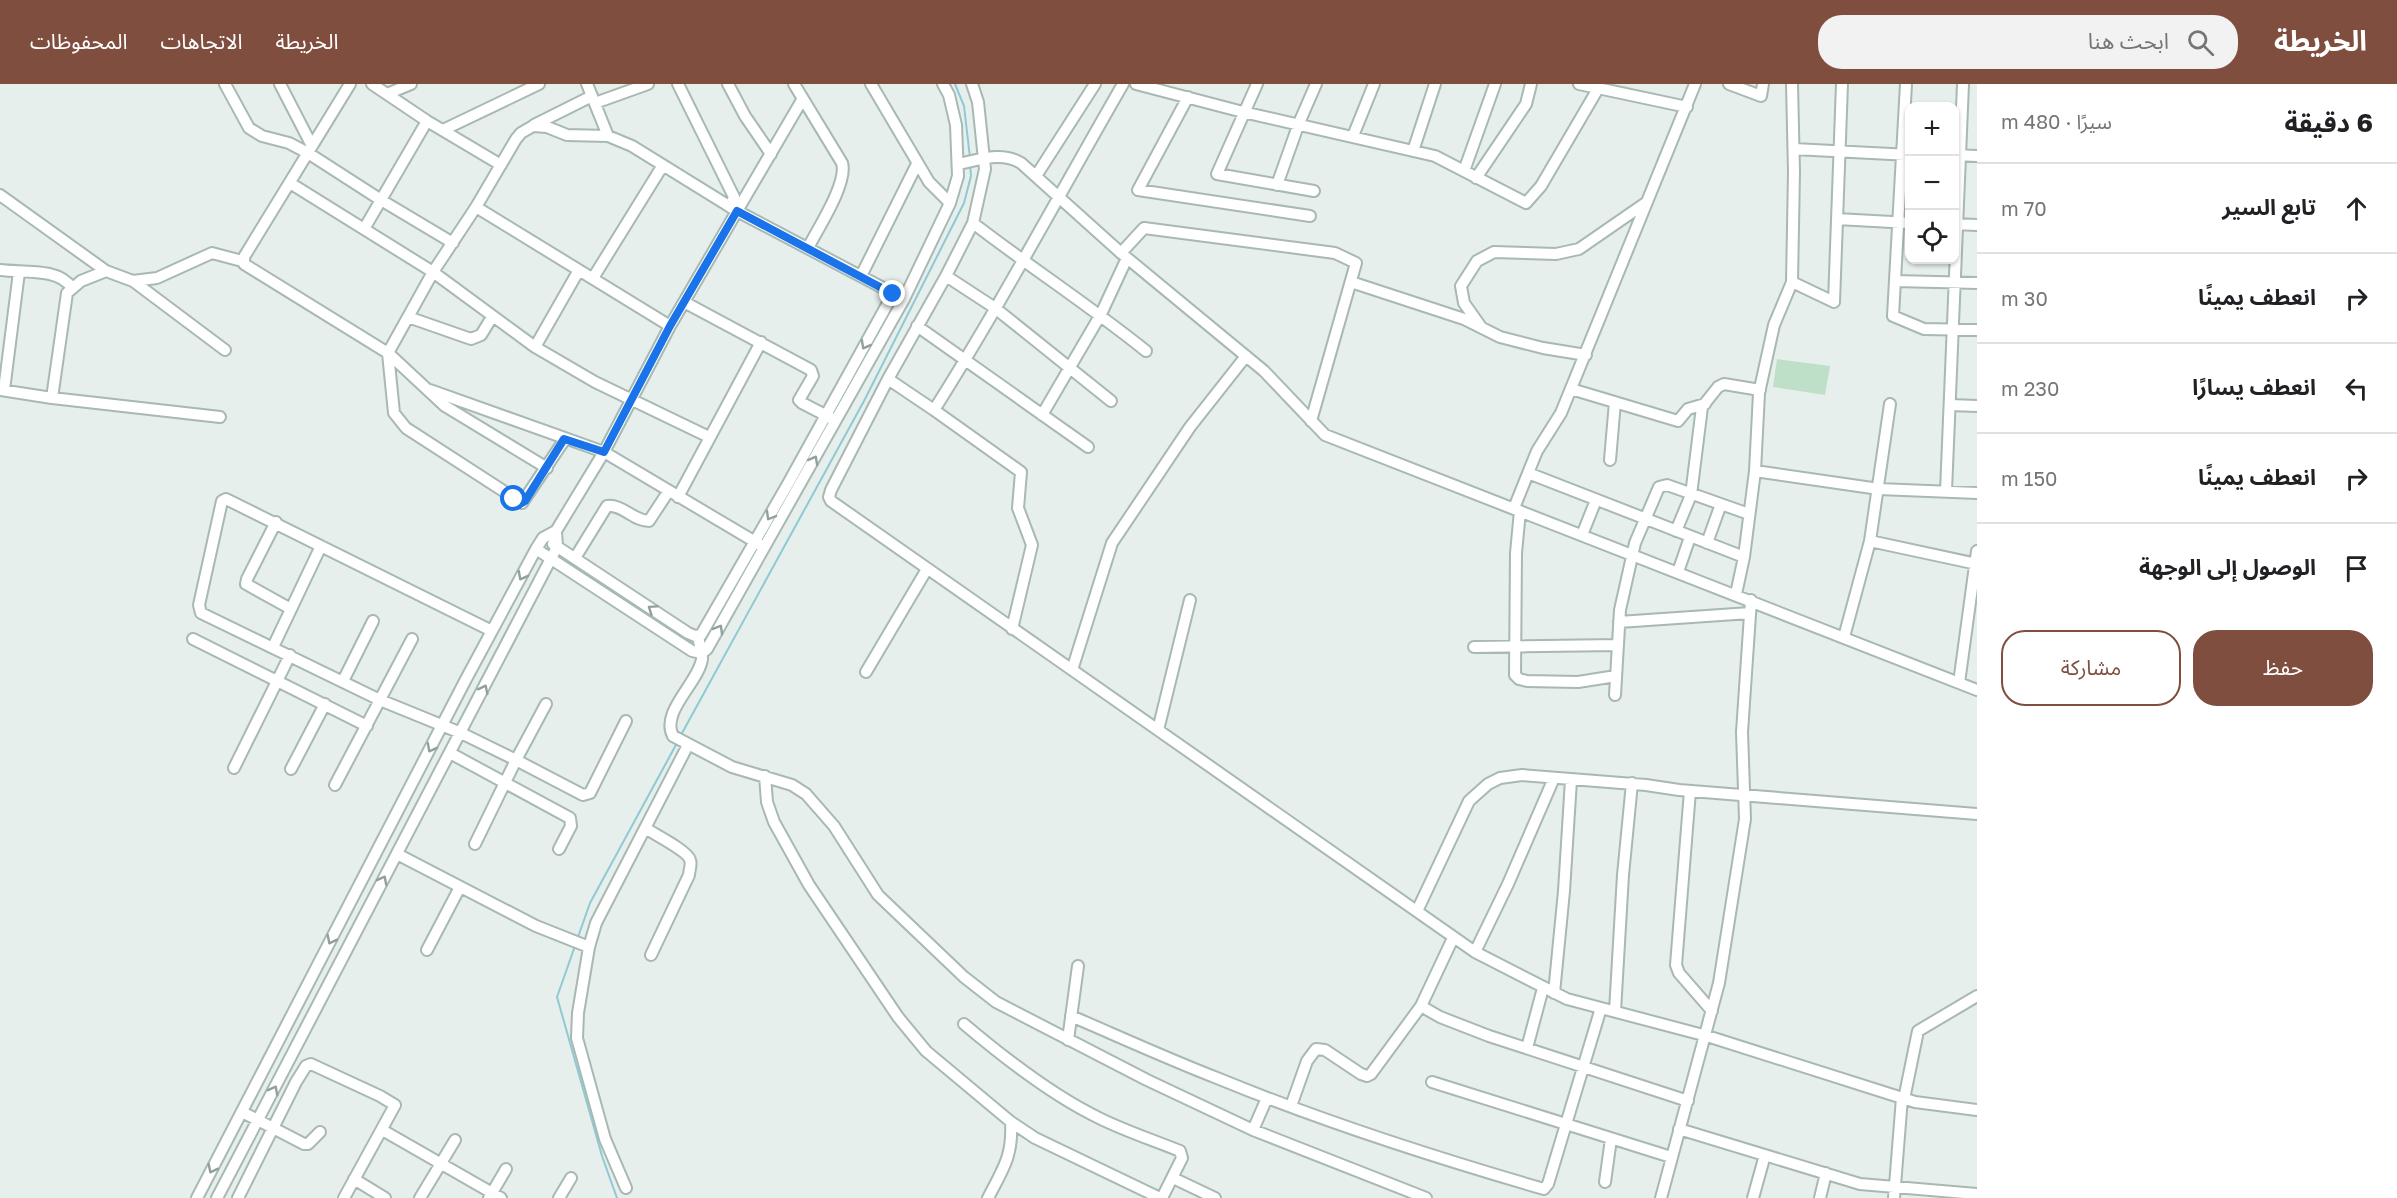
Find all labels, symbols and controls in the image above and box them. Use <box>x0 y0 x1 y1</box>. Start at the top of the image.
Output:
search box <box>1818 15 2238 69</box>
text: الخريطة <box>2274 24 2367 57</box>
icon: search <box>2184 26 2217 59</box>
text: ابحث هنا <box>2088 27 2169 54</box>
text: المحفوظات <box>30 28 127 54</box>
text: الاتجاهات <box>160 28 242 54</box>
text: الخريطة <box>275 28 338 54</box>
map controls <box>1905 102 1959 264</box>
button: + <box>1905 102 1959 156</box>
text: 6 دقيقة <box>2285 107 2373 138</box>
text: سيرًا · 480 m <box>2001 109 2112 133</box>
button: − <box>1905 156 1959 210</box>
icon: ahead <box>2340 192 2373 225</box>
text: تابع السير <box>2222 193 2316 220</box>
text: 70 m <box>2001 196 2047 220</box>
button: locate <box>1905 210 1959 264</box>
route end <box>879 280 905 306</box>
icon: right <box>2340 282 2373 315</box>
text: انعطف يمينًا <box>2198 283 2316 310</box>
text: 30 m <box>2001 286 2048 310</box>
one-way arrow <box>861 339 872 349</box>
icon: left <box>2340 372 2373 405</box>
text: انعطف يسارًا <box>2192 373 2316 400</box>
text: 230 m <box>2001 376 2059 400</box>
one-way arrow <box>807 456 818 466</box>
icon: right <box>2340 462 2373 495</box>
text: انعطف يمينًا <box>2198 463 2316 490</box>
text: 150 m <box>2001 466 2057 490</box>
route start <box>500 485 526 511</box>
one-way arrow <box>766 510 778 520</box>
icon: arrive <box>2340 552 2373 585</box>
text: الوصول إلى الوجهة <box>2139 553 2316 580</box>
one-way arrow <box>518 569 529 580</box>
one-way arrow <box>648 605 659 616</box>
one-way arrow <box>712 625 723 635</box>
button: مشاركة <box>2001 630 2181 706</box>
button: حفظ <box>2193 630 2373 706</box>
one-way arrow <box>476 684 488 695</box>
one-way arrow <box>426 742 438 753</box>
one-way arrow <box>376 876 388 887</box>
one-way arrow <box>327 933 338 944</box>
one-way arrow <box>267 1086 278 1097</box>
one-way arrow <box>208 1162 219 1173</box>

